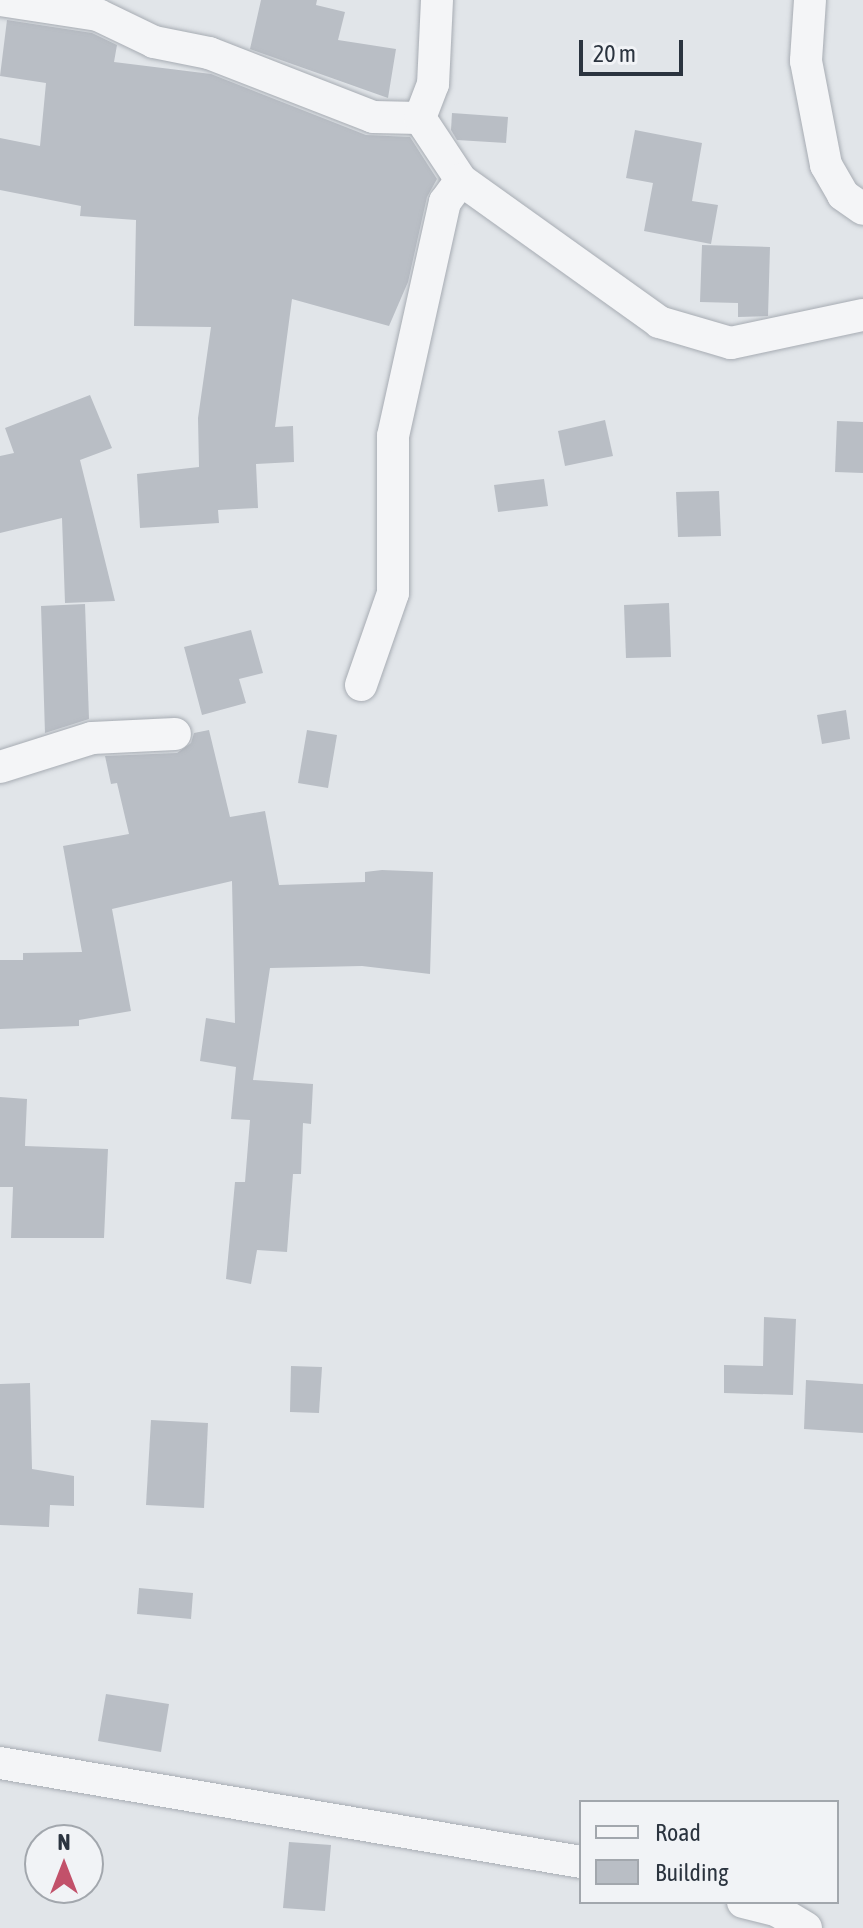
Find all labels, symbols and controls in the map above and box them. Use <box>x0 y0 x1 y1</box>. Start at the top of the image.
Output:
scale bar <box>583 24 687 74</box>
text: 20 m <box>593 40 636 67</box>
legend <box>579 1800 839 1904</box>
text: Road <box>655 1819 701 1846</box>
north arrow <box>24 1824 104 1904</box>
text: N <box>58 1829 70 1855</box>
text: Building <box>655 1859 728 1886</box>

